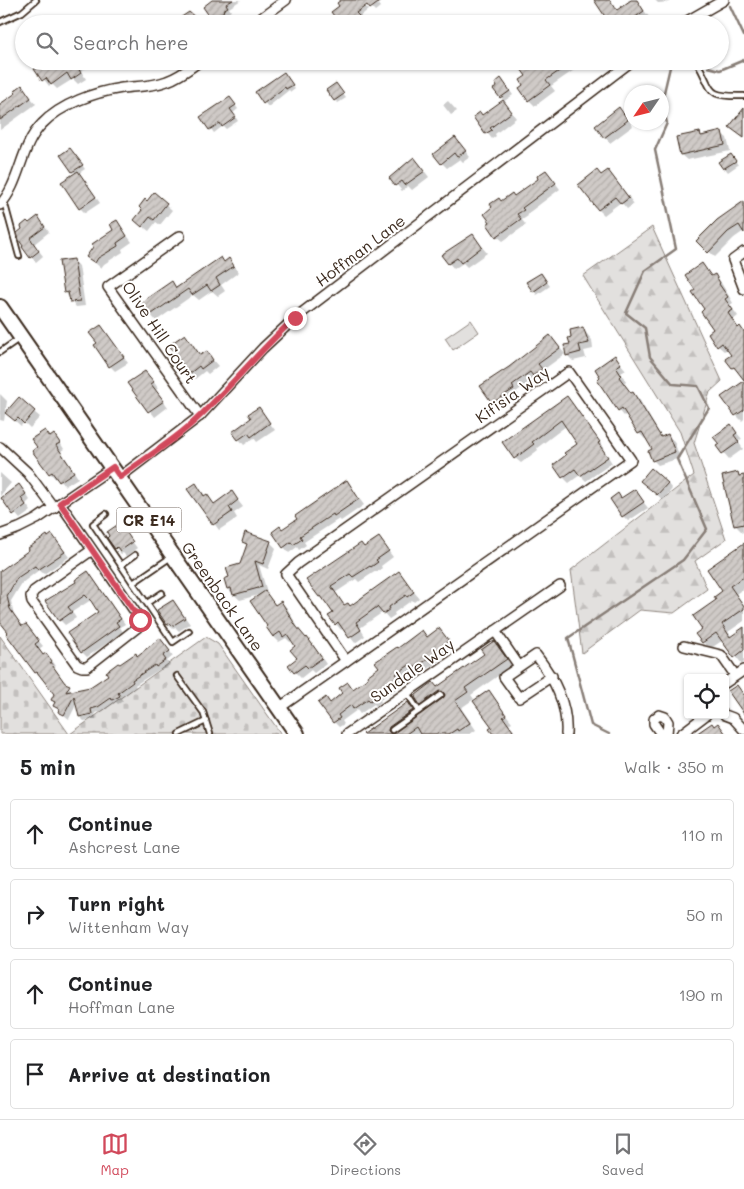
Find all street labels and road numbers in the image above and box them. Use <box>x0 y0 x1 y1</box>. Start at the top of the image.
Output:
street label: Hoffman Lane <box>311 209 409 291</box>
street label: Olive Hill Court <box>118 277 202 387</box>
street label: Kifisia Way <box>471 361 553 427</box>
road number: CR E14 <box>116 508 182 532</box>
street label: Greenback Lane <box>177 537 269 655</box>
street label: Sundale Way <box>366 633 458 707</box>

